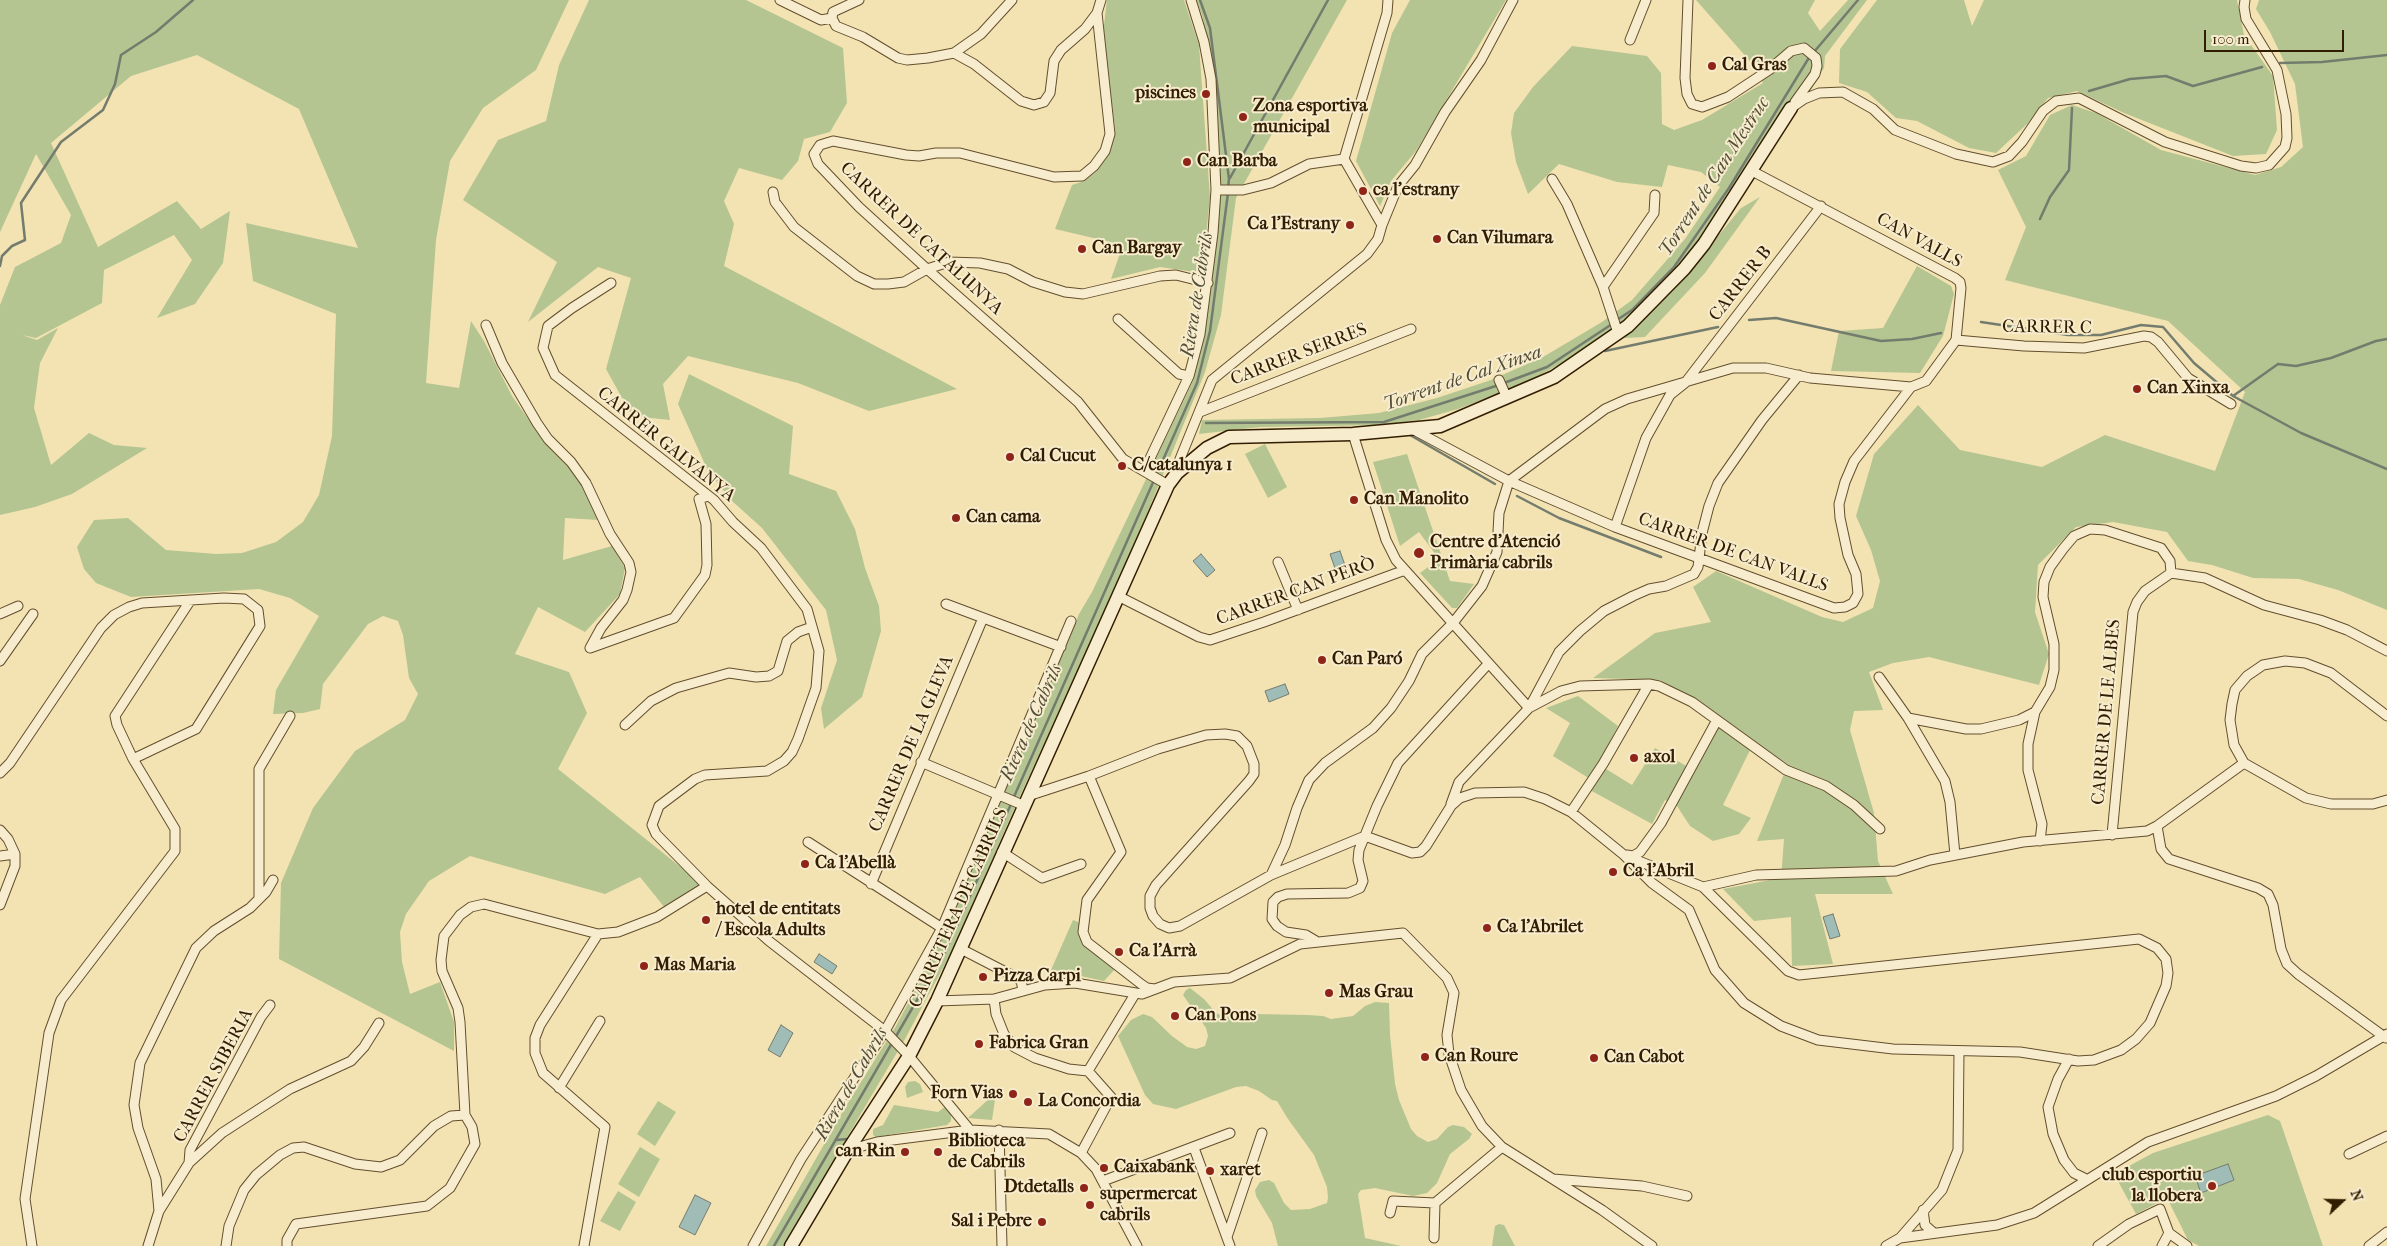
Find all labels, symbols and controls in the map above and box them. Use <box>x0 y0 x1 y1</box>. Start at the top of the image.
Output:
scale bar <box>2207 20 2347 52</box>
text: 100 m <box>2212 30 2250 48</box>
place label: Cal Gras <box>1722 55 1787 77</box>
marker: Cal Gras <box>1706 60 1718 72</box>
place label: piscines <box>1135 83 1196 105</box>
marker: piscines <box>1200 88 1212 100</box>
water label: Torrent de Can Mestruc <box>1655 93 1775 261</box>
place label: Zona esportiva municipal <box>1253 96 1367 138</box>
marker: Zona esportiva municipal <box>1237 111 1249 123</box>
place label: Can Barba <box>1197 151 1277 173</box>
marker: Can Barba <box>1181 156 1193 168</box>
street label: CARRER DE CATALUNYA <box>835 158 1007 320</box>
place label: ca l'estrany <box>1373 180 1459 202</box>
marker: ca l'estrany <box>1357 185 1369 197</box>
street label: CAN VALLS <box>1872 209 1966 273</box>
place label: Ca l'Estrany <box>1247 214 1340 236</box>
marker: Ca l'Estrany <box>1344 219 1356 231</box>
place label: Can Vilumara <box>1447 228 1553 250</box>
water label: Riera de Cabrils <box>1177 231 1219 359</box>
marker: Can Vilumara <box>1431 233 1443 245</box>
place label: Can Bargay <box>1092 238 1182 260</box>
street label: CARRER B <box>1705 242 1777 326</box>
marker: Can Bargay <box>1076 243 1088 255</box>
street label: CARRER C <box>2002 316 2092 340</box>
street label: CARRER SERRES <box>1228 319 1370 391</box>
water label: Torrent de Cal Xinxa <box>1381 341 1545 417</box>
place label: Can Xinxa <box>2147 378 2229 400</box>
street label: CARRER GALVANYA <box>593 383 739 507</box>
marker: Can Xinxa <box>2131 383 2143 395</box>
place label: Cal Cucut <box>1020 446 1096 468</box>
marker: Cal Cucut <box>1004 451 1016 463</box>
place label: C/catalunya 1 <box>1132 455 1232 477</box>
marker: C/catalunya 1 <box>1116 460 1128 472</box>
place label: Can Manolito <box>1364 489 1469 511</box>
marker: Can Manolito <box>1348 494 1360 506</box>
place label: Can cama <box>966 507 1040 529</box>
street label: CARRER DE CAN VALLS <box>1635 509 1831 597</box>
marker: Can cama <box>950 512 962 524</box>
place label: Centre d'Atenció Primària cabrils <box>1430 532 1560 574</box>
marker: Centre d'Atenció Primària cabrils <box>1412 546 1426 560</box>
street label: CARRER CAN PERÒ <box>1214 553 1378 631</box>
street label: CARRER DE LE ALBES <box>2088 618 2126 806</box>
place label: Can Paró <box>1332 649 1402 671</box>
street label: CARRER DE LA GLEVA <box>865 652 959 836</box>
marker: Can Paró <box>1316 654 1328 666</box>
water label: Riera de Cabrils <box>996 661 1068 785</box>
place label: axol <box>1644 747 1675 769</box>
marker: axol <box>1628 752 1640 764</box>
street label: CARRETERA DE CABRILS <box>905 805 1013 1011</box>
place label: Ca l'Abellà <box>815 853 896 875</box>
marker: Ca l'Abellà <box>799 858 811 870</box>
place label: Ca l'Abril <box>1623 861 1694 883</box>
marker: Ca l'Abril <box>1607 866 1619 878</box>
place label: hotel de entitats / Escola Adults <box>716 899 840 942</box>
marker: hotel de entitats / Escola Adults <box>700 914 712 926</box>
place label: Ca l'Abrilet <box>1497 917 1583 939</box>
marker: Ca l'Abrilet <box>1481 922 1493 934</box>
place label: Ca l'Arrà <box>1129 941 1197 963</box>
marker: Ca l'Arrà <box>1113 946 1125 958</box>
place label: Mas Maria <box>654 955 735 977</box>
marker: Mas Maria <box>638 960 650 972</box>
place label: Pizza Carpi <box>993 966 1081 988</box>
marker: Pizza Carpi <box>977 971 989 983</box>
place label: Mas Grau <box>1339 982 1413 1004</box>
marker: Mas Grau <box>1323 987 1335 999</box>
street label: CARRER SIBERIA <box>170 1005 258 1147</box>
place label: Can Pons <box>1185 1005 1256 1027</box>
marker: Can Pons <box>1169 1010 1181 1022</box>
water label: Riera de Cabrils <box>811 1024 893 1144</box>
place label: Fabrica Gran <box>989 1033 1088 1055</box>
marker: Fabrica Gran <box>973 1038 985 1050</box>
place label: Can Roure <box>1435 1046 1518 1068</box>
place label: Can Cabot <box>1604 1047 1684 1069</box>
marker: Can Roure <box>1419 1051 1431 1063</box>
marker: Can Cabot <box>1588 1052 1600 1064</box>
place label: Forn Vias <box>930 1083 1003 1105</box>
marker: Forn Vias <box>1007 1088 1019 1100</box>
place label: La Concordia <box>1038 1091 1140 1113</box>
marker: La Concordia <box>1022 1096 1034 1108</box>
place label: Biblioteca de Cabrils <box>948 1131 1025 1174</box>
place label: can Rin <box>836 1141 895 1163</box>
marker: can Rin <box>899 1146 911 1158</box>
marker: Biblioteca de Cabrils <box>932 1146 944 1158</box>
place label: Caixabank <box>1114 1157 1195 1179</box>
place label: xaret <box>1220 1160 1261 1182</box>
marker: Caixabank <box>1098 1162 1110 1174</box>
marker: xaret <box>1204 1165 1216 1177</box>
place label: club esportiu la llobera <box>2102 1165 2202 1208</box>
north arrow <box>2317 1176 2367 1226</box>
place label: Dtdetalls <box>1004 1177 1074 1199</box>
marker: club esportiu la llobera <box>2206 1180 2218 1192</box>
marker: Dtdetalls <box>1078 1182 1090 1194</box>
place label: supermercat cabrils <box>1100 1184 1197 1226</box>
text: N <box>2347 1187 2366 1203</box>
marker: supermercat cabrils <box>1084 1199 1096 1211</box>
place label: Sal i Pebre <box>951 1211 1032 1233</box>
marker: Sal i Pebre <box>1036 1216 1048 1228</box>

